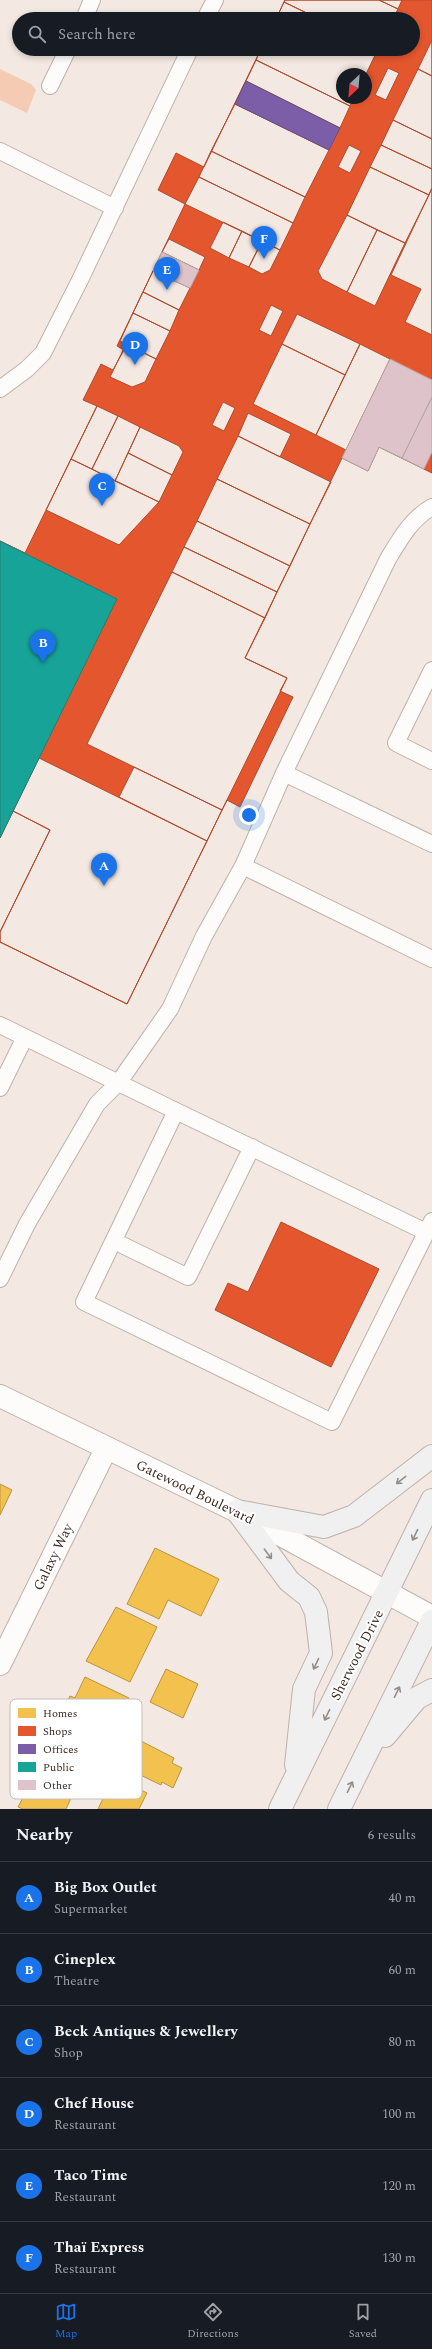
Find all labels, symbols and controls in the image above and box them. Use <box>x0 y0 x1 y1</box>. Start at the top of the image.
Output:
search box <box>12 12 420 56</box>
icon: search <box>26 23 48 45</box>
text: Search here <box>58 23 136 46</box>
north arrow <box>336 68 372 104</box>
pin: F <box>251 226 277 259</box>
pin: E <box>154 257 180 290</box>
pin: D <box>122 332 148 365</box>
pin: C <box>89 473 115 506</box>
pin: B <box>30 630 56 663</box>
your location <box>239 805 259 825</box>
pin: A <box>91 853 117 886</box>
street label: Gatewood Boulevard <box>132 1454 258 1530</box>
one-way arrow <box>396 1476 407 1484</box>
street label: Galaxy Way <box>28 1519 79 1594</box>
one-way arrow <box>411 1529 418 1541</box>
one-way arrow <box>264 1548 273 1559</box>
street label: Sherwood Drive <box>325 1606 389 1704</box>
one-way arrow <box>312 1658 319 1670</box>
one-way arrow <box>394 1686 401 1698</box>
legend <box>10 1699 142 1799</box>
text: Homes <box>43 1705 77 1722</box>
one-way arrow <box>322 1709 330 1721</box>
text: Shops <box>43 1723 72 1740</box>
text: Offices <box>43 1741 78 1758</box>
text: Public <box>43 1759 74 1776</box>
text: Other <box>43 1777 72 1794</box>
one-way arrow <box>347 1781 354 1793</box>
text: Nearby <box>16 1822 72 1848</box>
text: 6 results <box>368 1825 416 1845</box>
text: Big Box Outlet <box>54 1876 157 1899</box>
text: A <box>24 1888 34 1908</box>
text: 40 m <box>389 1888 416 1908</box>
text: Supermarket <box>54 1899 128 1919</box>
text: Cineplex <box>54 1948 116 1971</box>
text: B <box>24 1960 34 1980</box>
text: 60 m <box>389 1960 416 1980</box>
text: Theatre <box>54 1971 99 1991</box>
text: Beck Antiques & Jewellery <box>54 2020 238 2043</box>
text: C <box>24 2032 34 2052</box>
text: 80 m <box>389 2032 416 2052</box>
text: Shop <box>54 2043 83 2063</box>
text: Chef House <box>54 2092 134 2115</box>
text: D <box>24 2104 34 2124</box>
text: 100 m <box>382 2104 416 2124</box>
text: Restaurant <box>54 2115 116 2135</box>
text: Taco Time <box>54 2164 127 2187</box>
text: E <box>25 2176 33 2196</box>
text: 120 m <box>382 2176 416 2196</box>
text: Restaurant <box>54 2187 116 2207</box>
text: Thaï Express <box>54 2236 144 2259</box>
text: F <box>25 2248 33 2268</box>
text: 130 m <box>382 2248 416 2268</box>
text: Restaurant <box>54 2259 116 2279</box>
tab: Map <box>55 2301 77 2342</box>
tab: Directions <box>187 2301 239 2342</box>
tab: Saved <box>349 2301 377 2342</box>

